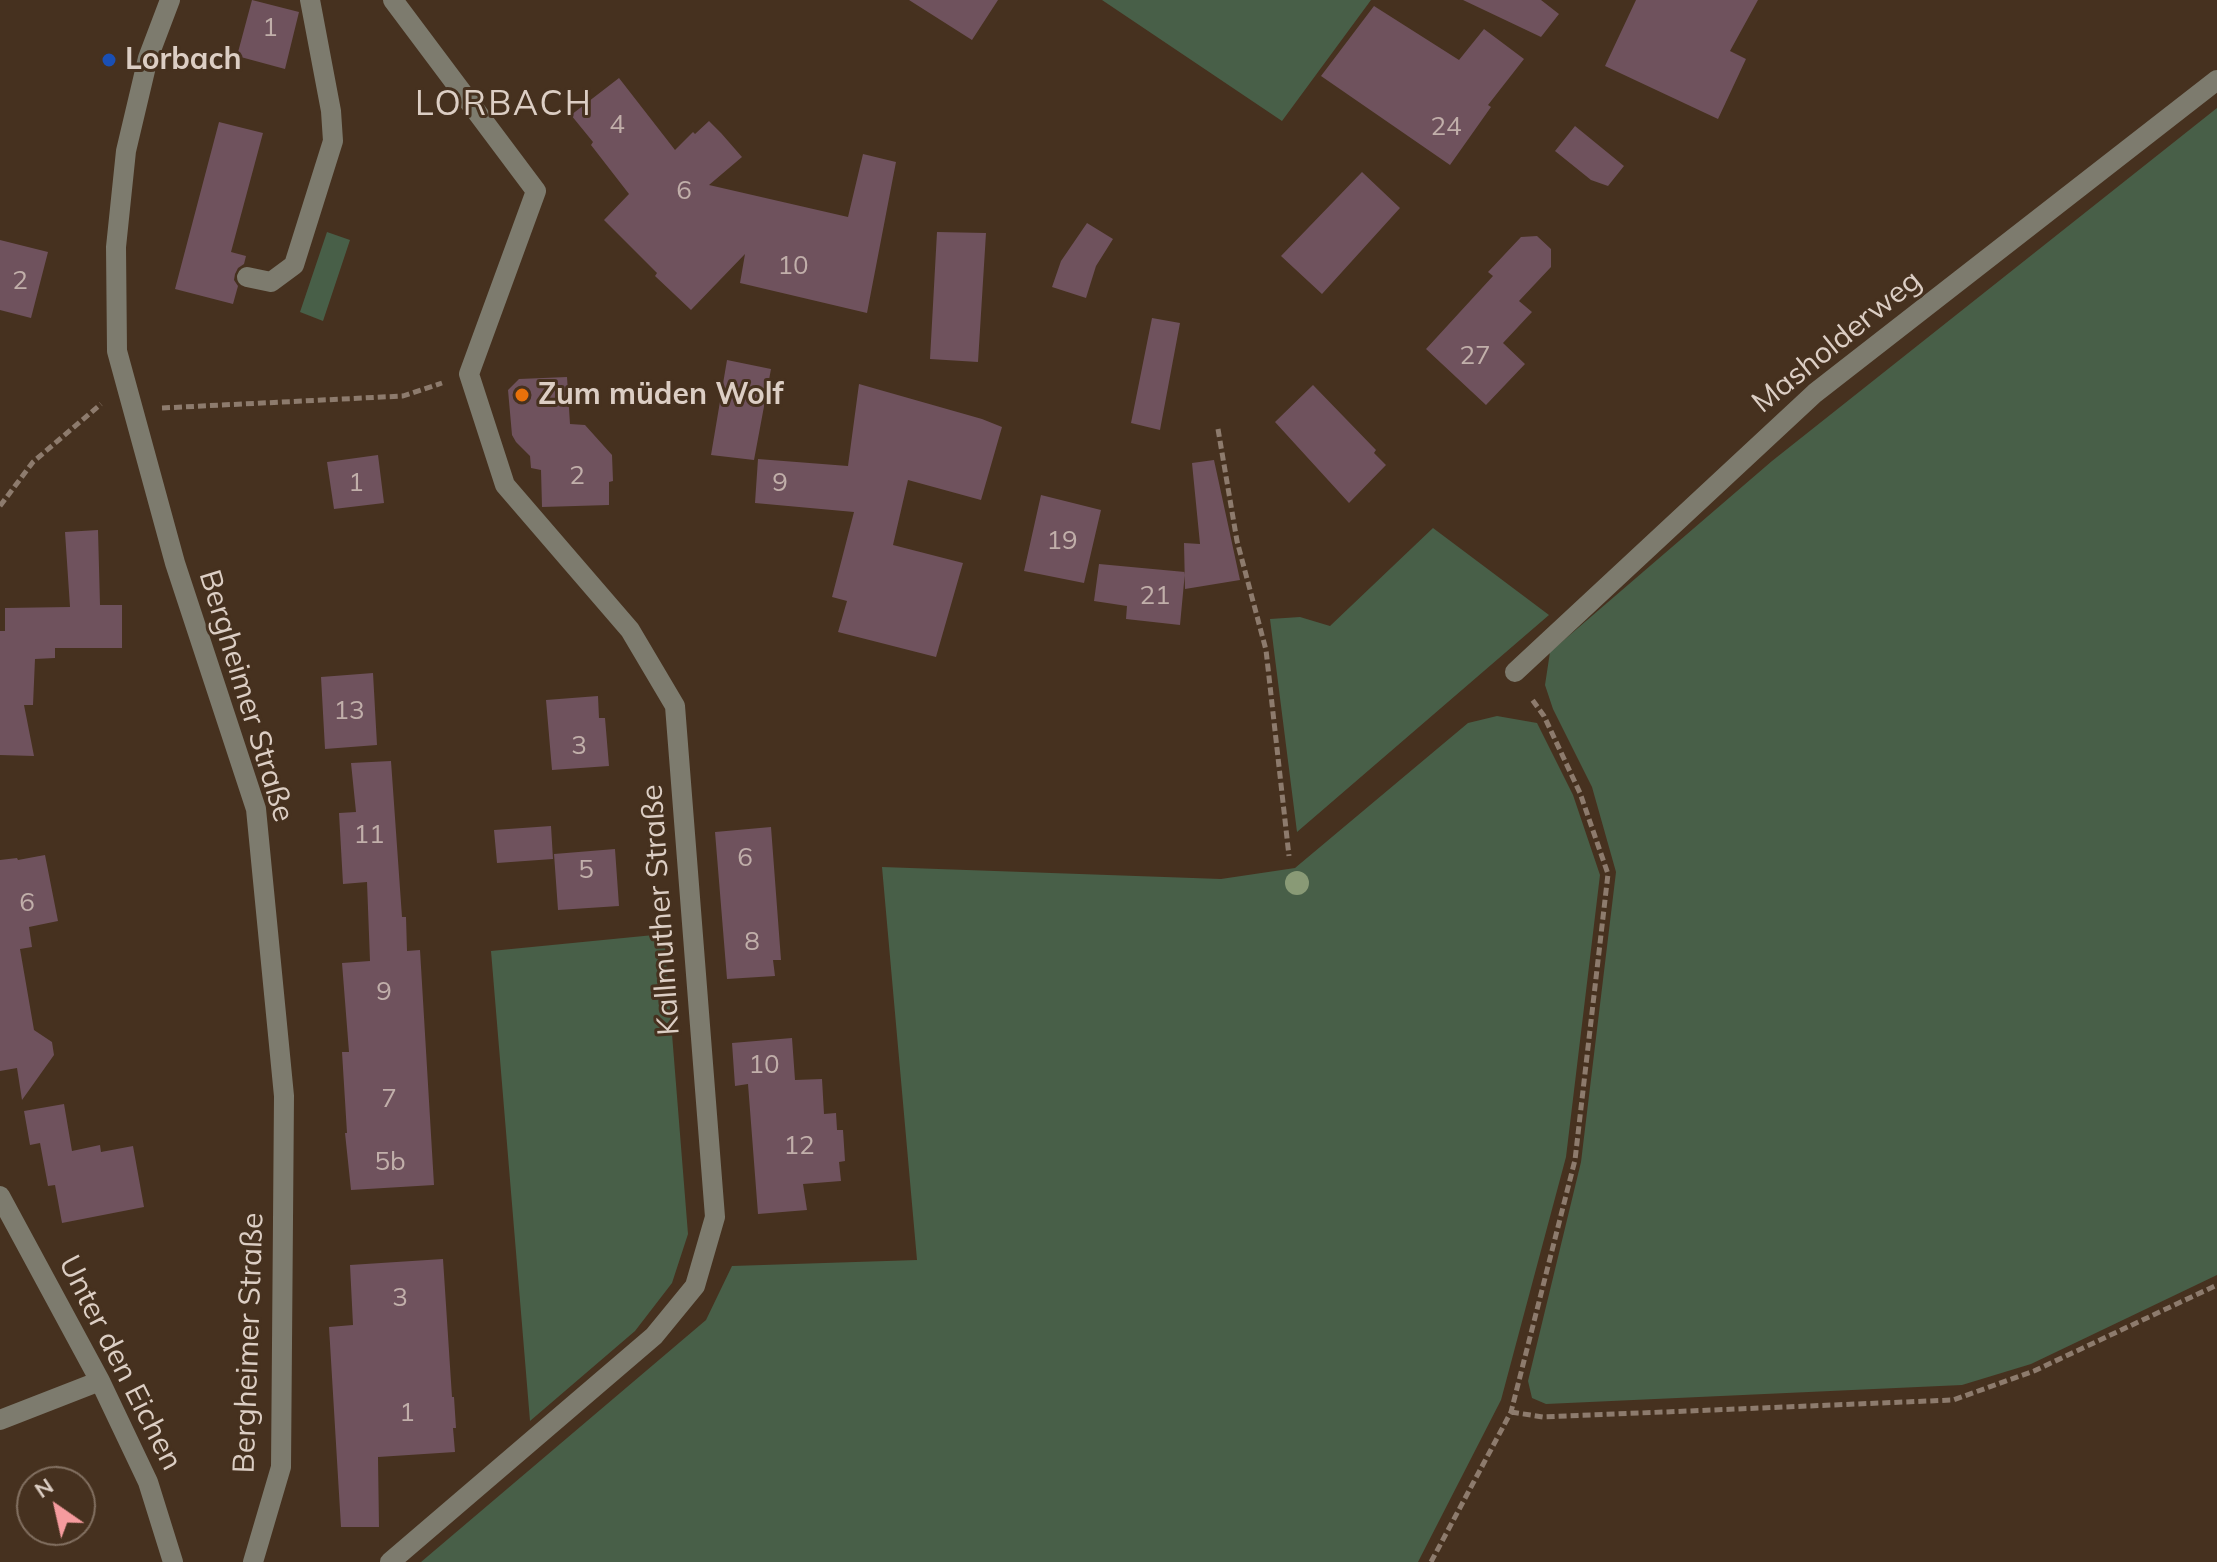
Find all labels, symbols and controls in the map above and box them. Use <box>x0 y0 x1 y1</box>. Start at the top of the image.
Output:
house number: 1 <box>262 12 278 44</box>
place label: Lorbach <box>125 42 242 78</box>
marker: Lorbach <box>100 51 118 69</box>
district label: LORBACH <box>415 85 593 125</box>
house number: 4 <box>609 109 625 141</box>
house number: 24 <box>1430 111 1462 143</box>
house number: 6 <box>676 175 692 207</box>
house number: 10 <box>777 250 809 282</box>
street label: Masholderweg <box>1745 263 1929 421</box>
house number: 2 <box>12 265 28 297</box>
house number: 27 <box>1459 340 1491 372</box>
place label: Zum müden Wolf <box>538 377 784 413</box>
marker: Zum müden Wolf <box>513 386 531 404</box>
house number: 2 <box>569 460 585 492</box>
house number: 1 <box>348 467 364 499</box>
house number: 9 <box>772 467 788 499</box>
house number: 19 <box>1046 525 1078 557</box>
street label: Bergheimer Straße <box>191 566 301 826</box>
house number: 21 <box>1139 580 1171 612</box>
house number: 13 <box>333 695 365 727</box>
house number: 3 <box>571 730 587 762</box>
street label: Kallmuther Straße <box>634 783 688 1037</box>
house number: 11 <box>353 819 385 851</box>
house number: 6 <box>737 842 753 874</box>
house number: 5 <box>578 854 594 886</box>
house number: 6 <box>19 887 35 919</box>
house number: 8 <box>744 926 760 958</box>
house number: 9 <box>376 976 392 1008</box>
house number: 10 <box>748 1049 780 1081</box>
house number: 7 <box>381 1083 397 1115</box>
house number: 12 <box>783 1130 815 1162</box>
house number: 5b <box>374 1146 406 1178</box>
street label: Bergheimer Straße <box>226 1212 272 1474</box>
street label: Unter den Eichen <box>50 1250 190 1476</box>
house number: 3 <box>392 1282 408 1314</box>
house number: 1 <box>399 1397 415 1429</box>
north arrow <box>16 1466 96 1546</box>
text: N <box>29 1472 58 1504</box>

